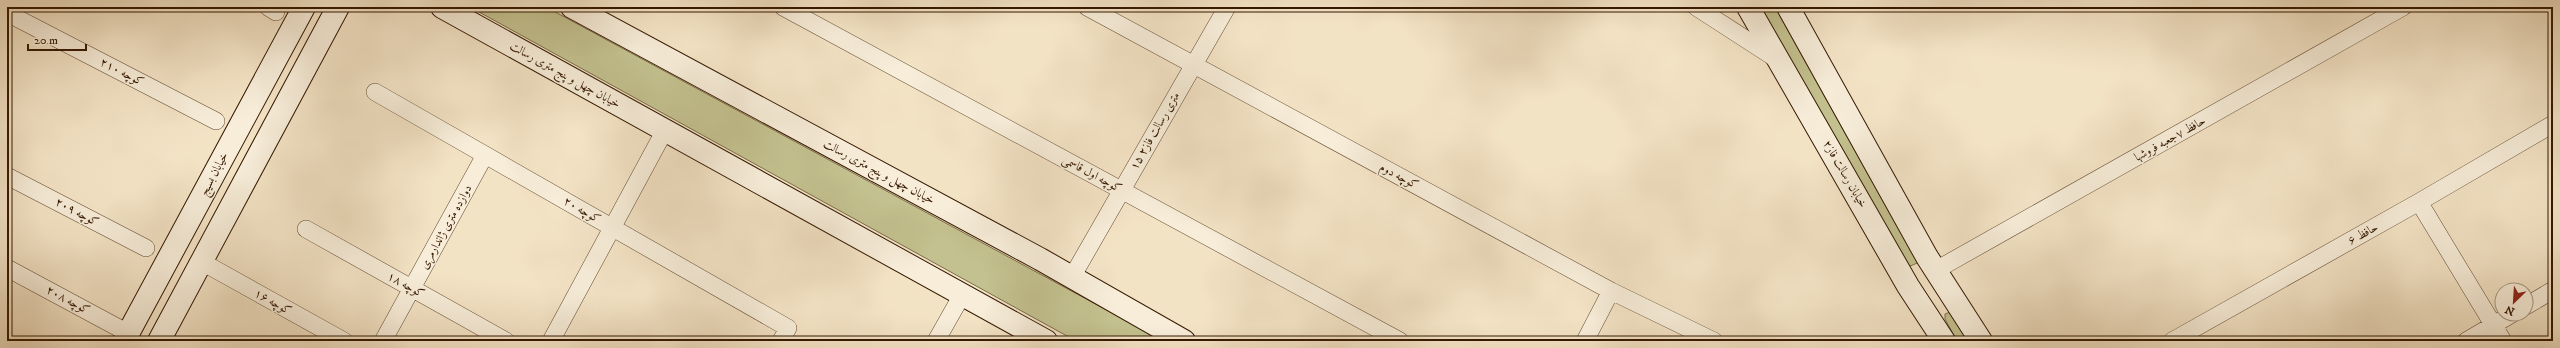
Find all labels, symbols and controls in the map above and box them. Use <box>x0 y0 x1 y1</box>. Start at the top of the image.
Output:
scale bar <box>28 26 86 52</box>
text: 20 m <box>34 33 58 48</box>
street label: خیابان چهل و پنج متری رسالت <box>506 38 623 114</box>
street label: ۲۱۰ کوچه <box>97 55 147 90</box>
street label: ۱۵ متری رسالت فاز۲ <box>1127 89 1183 173</box>
street label: حافظ ۷جعبه فروشها <box>2132 113 2208 165</box>
street label: خیابان چهل و پنج متری رسالت <box>819 136 937 210</box>
street label: خیابان رسالت فاز۲ <box>1820 137 1870 211</box>
street label: خیابان بسیج <box>196 150 234 200</box>
street label: کوچه اول قاسمی <box>1059 152 1124 197</box>
street label: کوچه دوم <box>1375 160 1421 195</box>
street label: دوازده متری ژاندارمری <box>417 182 476 272</box>
street label: ۲۰ کوچه <box>560 193 603 228</box>
street label: ۲۰۹ کوچه <box>52 194 102 231</box>
street label: حافظ ۶ <box>2345 220 2381 248</box>
street label: ۱۸ کوچه <box>384 269 427 302</box>
street label: ۲۰۸ کوچه <box>43 282 93 319</box>
north arrow <box>2494 282 2534 322</box>
street label: ۱۶ کوچه <box>251 286 294 319</box>
text: N <box>2503 302 2517 318</box>

